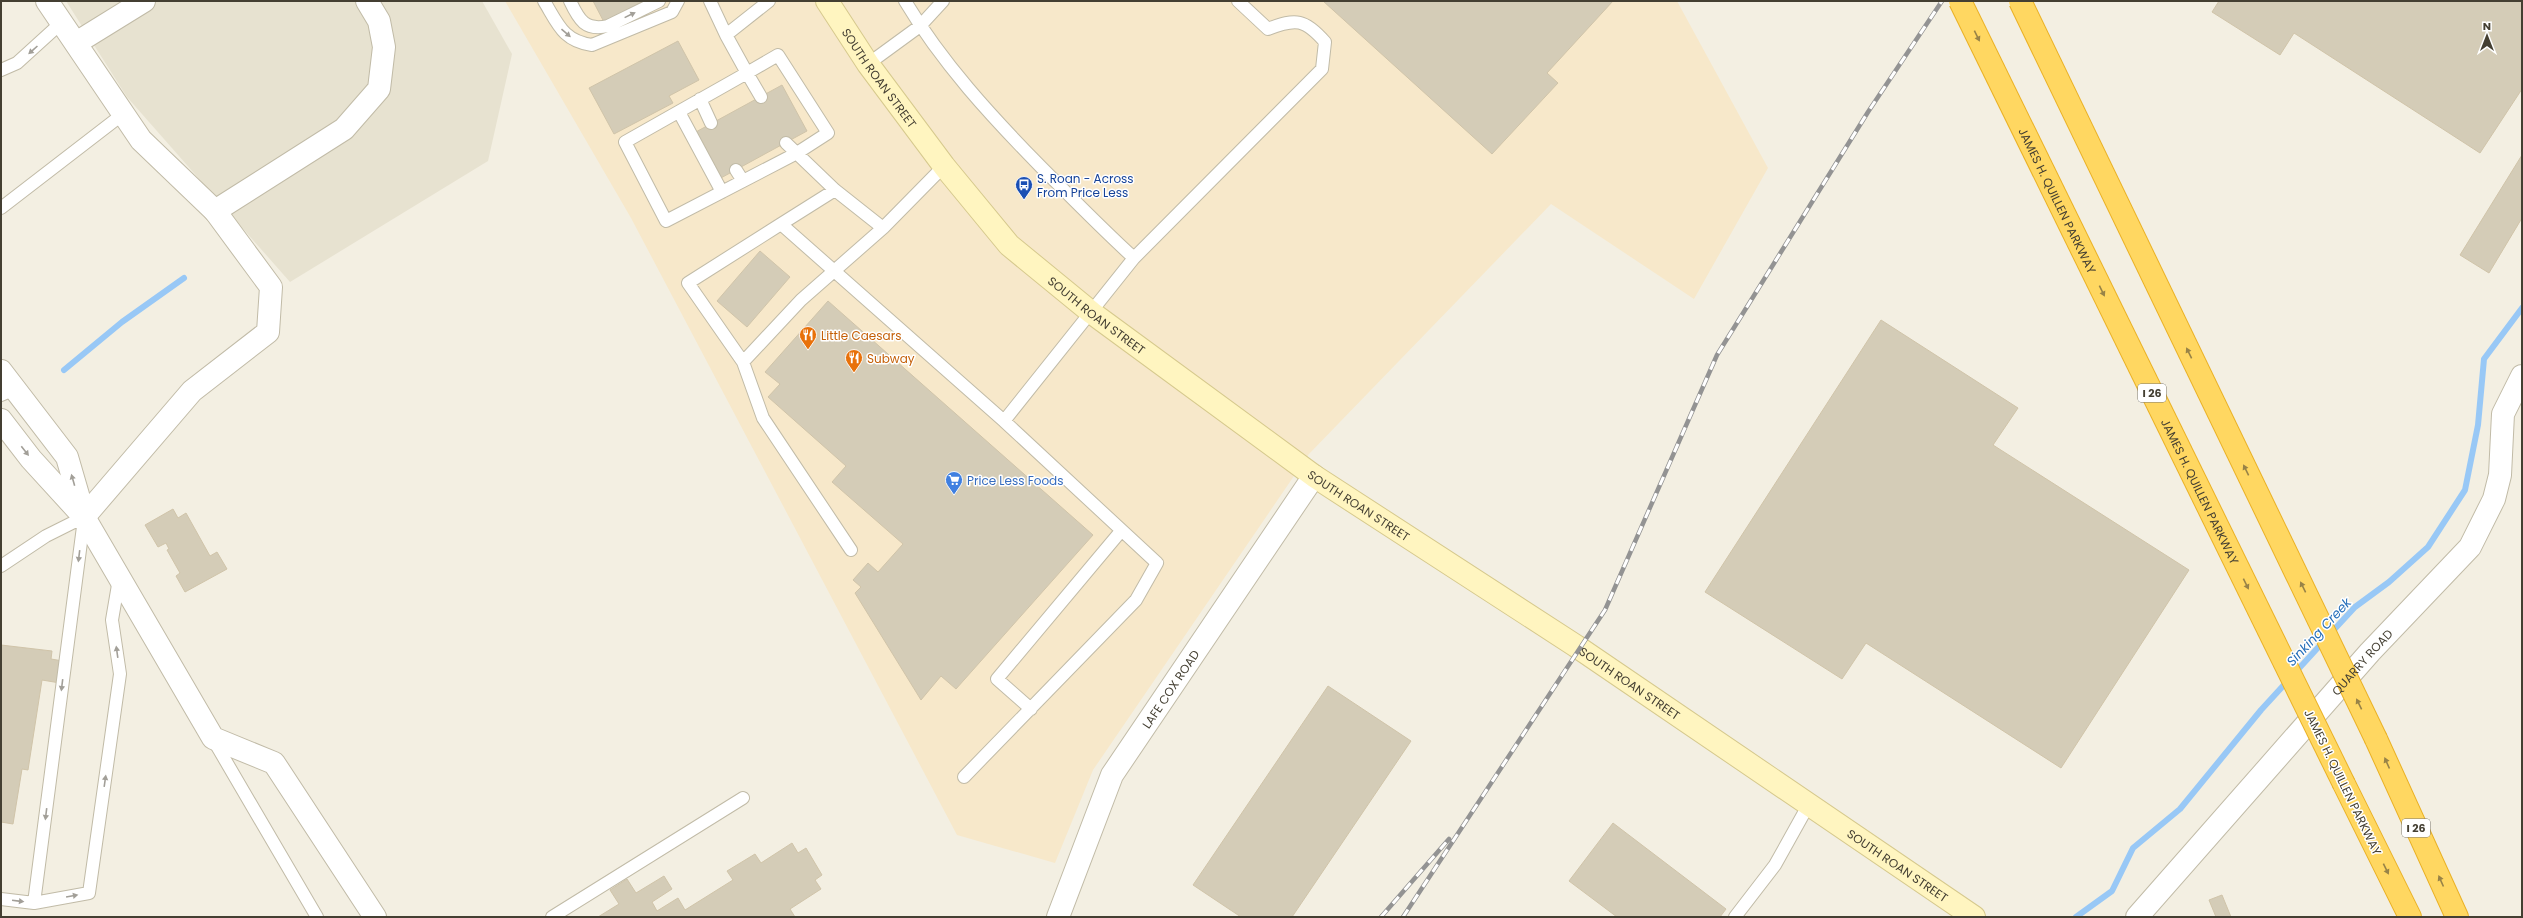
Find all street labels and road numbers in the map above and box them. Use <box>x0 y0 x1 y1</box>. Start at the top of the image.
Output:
street label: SOUTH ROAN STREET <box>838 25 921 131</box>
street label: JAMES H. QUILLEN PARKWAY <box>2015 125 2101 276</box>
street label: SOUTH ROAN STREET <box>1045 272 1149 358</box>
road number: I 26 <box>2138 384 2166 402</box>
street label: JAMES H. QUILLEN PARKWAY <box>2157 415 2243 567</box>
street label: SOUTH ROAN STREET <box>1304 466 1414 545</box>
street label: QUARRY ROAD <box>2327 625 2396 699</box>
street label: SOUTH ROAN STREET <box>1576 642 1684 723</box>
street label: LAFE COX ROAD <box>1138 646 1203 731</box>
street label: JAMES H. QUILLEN PARKWAY <box>2300 706 2386 858</box>
road number: I 26 <box>2402 819 2430 837</box>
street label: SOUTH ROAN STREET <box>1844 825 1952 906</box>

